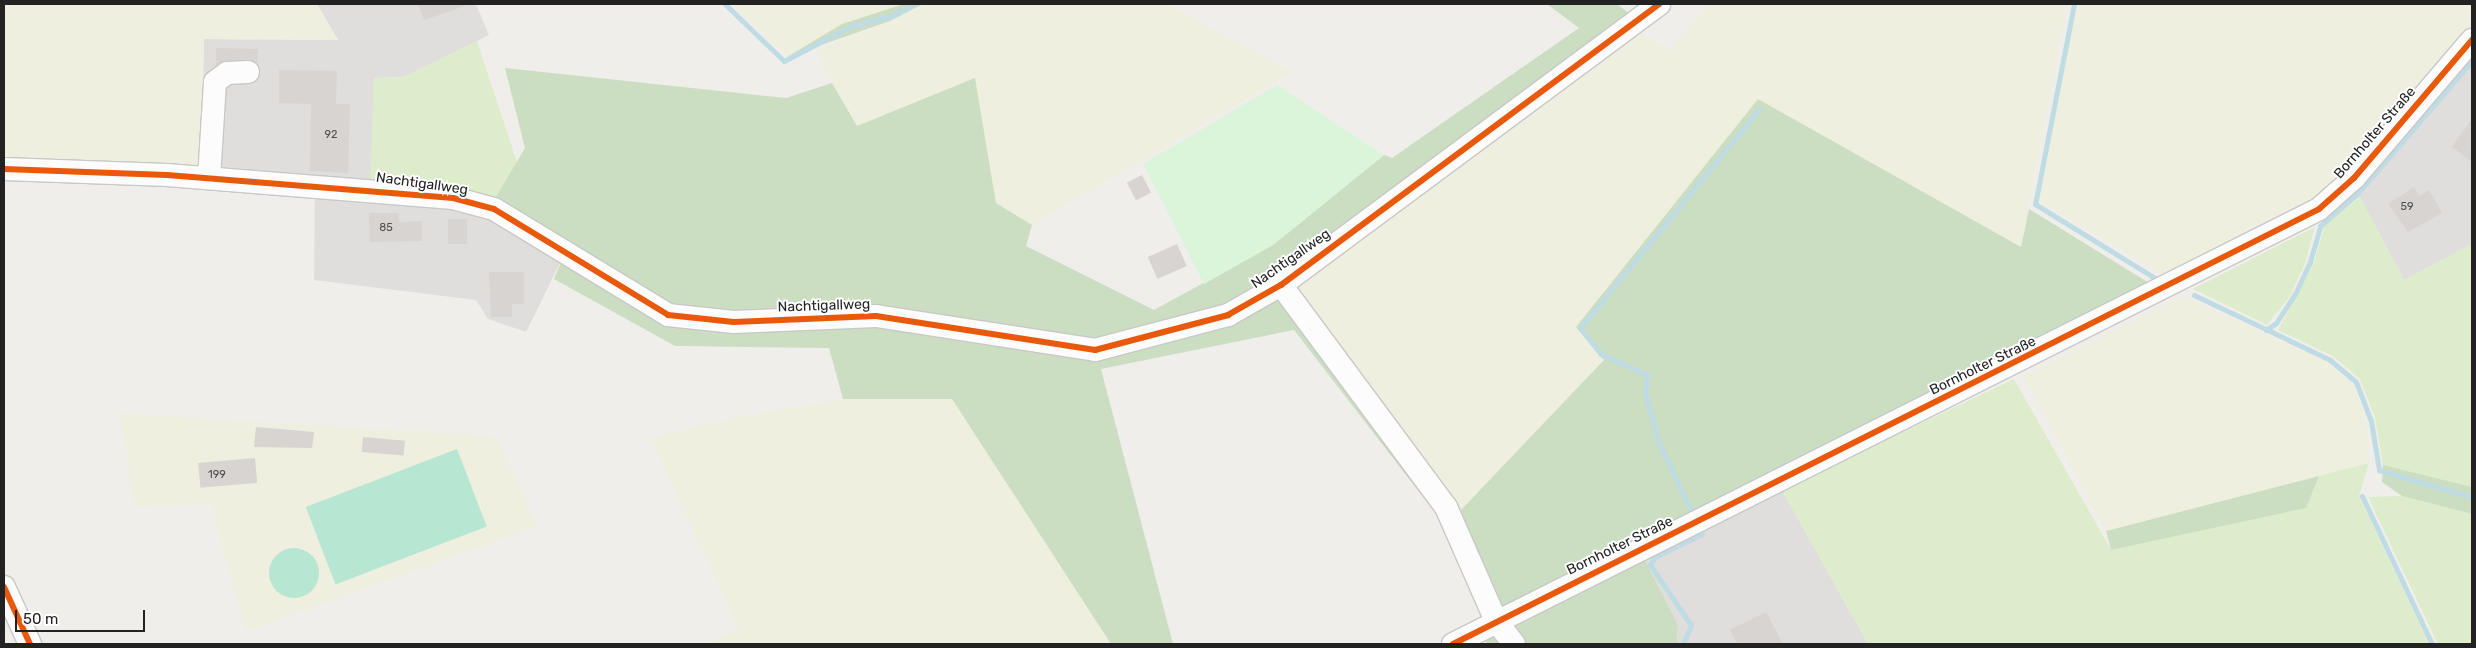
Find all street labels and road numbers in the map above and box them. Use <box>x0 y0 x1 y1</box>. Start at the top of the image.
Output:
street label: Bornholter Straße <box>2330 84 2420 182</box>
street label: Nachtigallweg <box>375 169 469 199</box>
street label: Nachtigallweg <box>1248 226 1334 292</box>
street label: Nachtigallweg <box>777 296 871 316</box>
street label: Bornholter Straße <box>1927 333 2039 399</box>
street label: Bornholter Straße <box>1564 513 1676 579</box>

